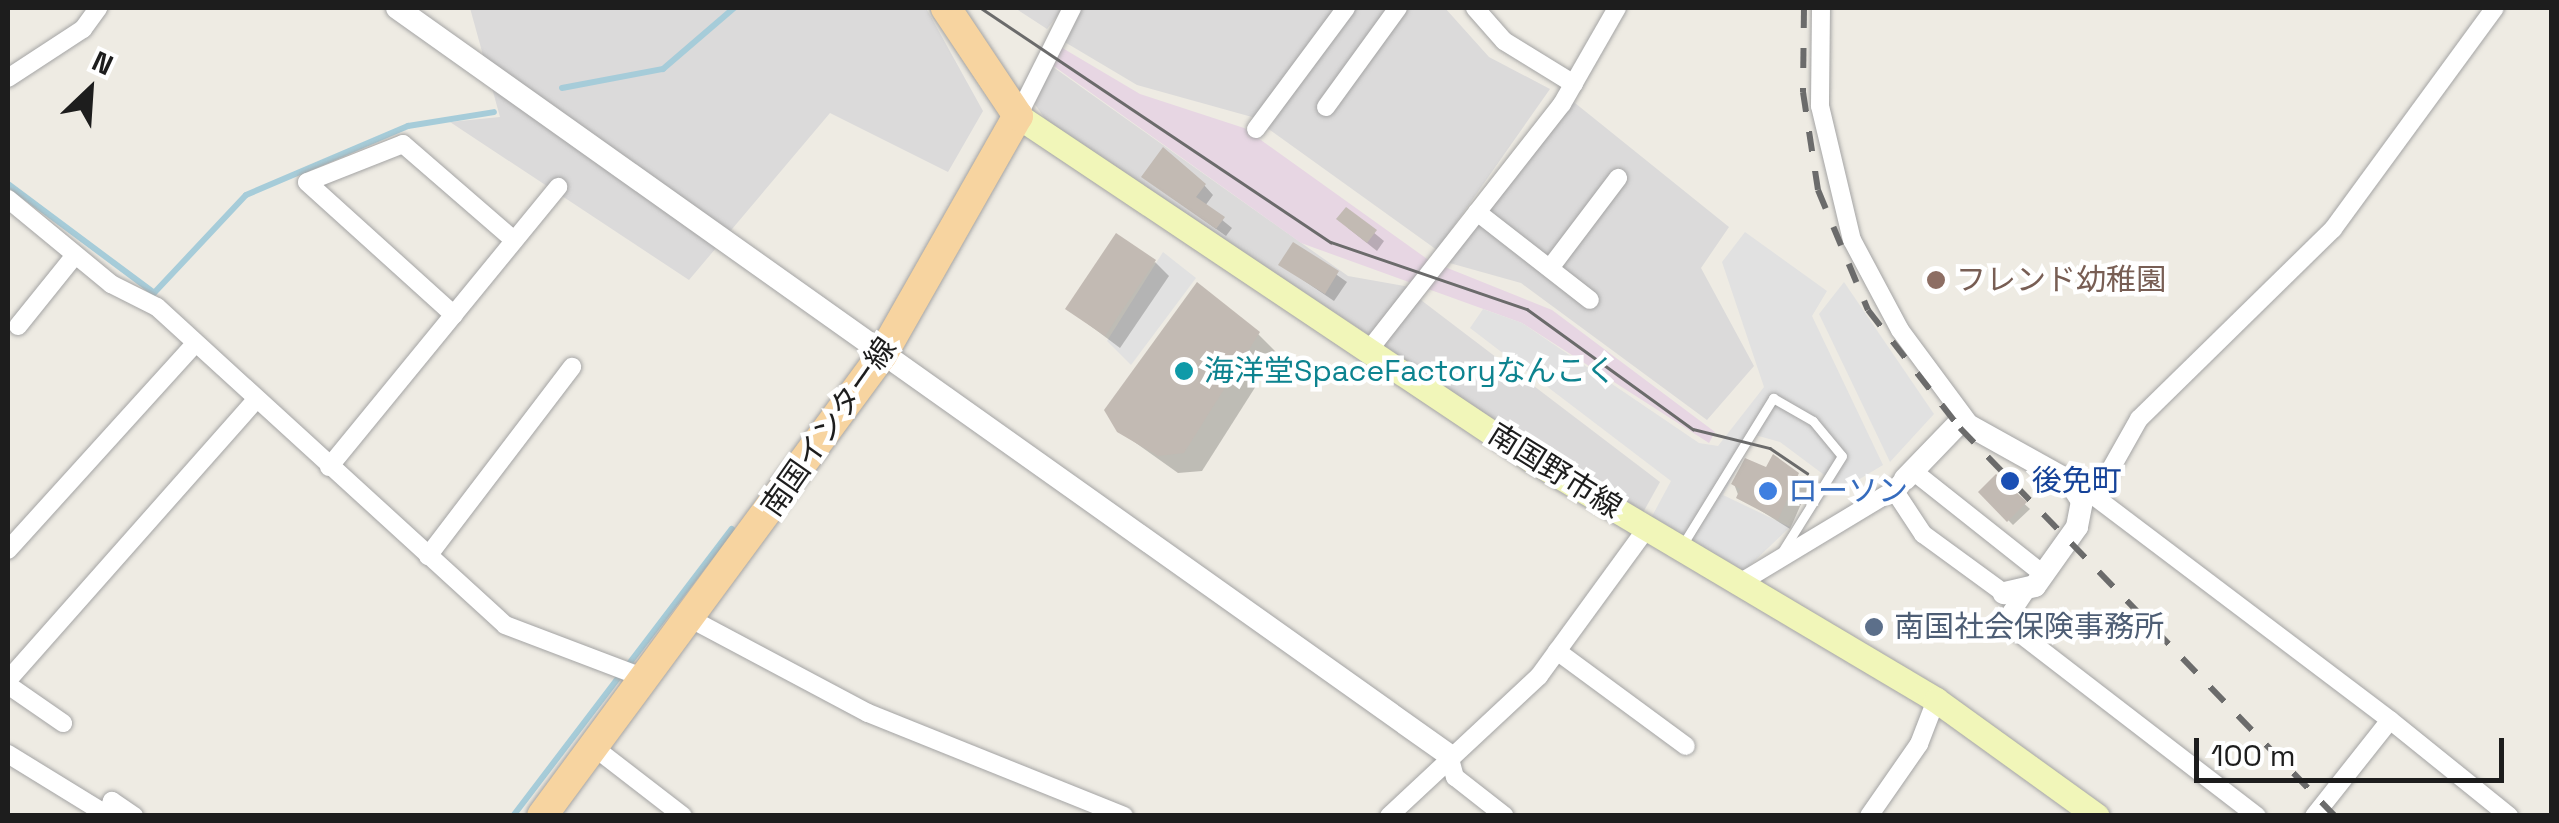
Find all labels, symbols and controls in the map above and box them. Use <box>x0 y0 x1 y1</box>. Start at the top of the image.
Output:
north arrow <box>40 40 140 140</box>
text: N <box>87 43 119 83</box>
place label: フレンド幼稚園 <box>1956 262 2166 298</box>
marker: フレンド幼稚園 <box>1925 269 1947 291</box>
street label: 南国インター線 <box>754 331 904 523</box>
place label: 海洋堂SpaceFactoryなんこく <box>1204 353 1616 389</box>
marker: 海洋堂SpaceFactoryなんこく <box>1173 360 1195 382</box>
street label: 南国野市線 <box>1482 416 1628 526</box>
place label: 後免町 <box>2032 463 2122 499</box>
marker: 後免町 <box>1997 468 2023 494</box>
place label: ローソン <box>1788 473 1908 509</box>
marker: ローソン <box>1757 480 1779 502</box>
place label: 南国社会保険事務所 <box>1894 609 2164 645</box>
marker: 南国社会保険事務所 <box>1863 616 1885 638</box>
scale bar <box>2199 718 2509 780</box>
text: 100 m <box>2211 736 2296 775</box>

